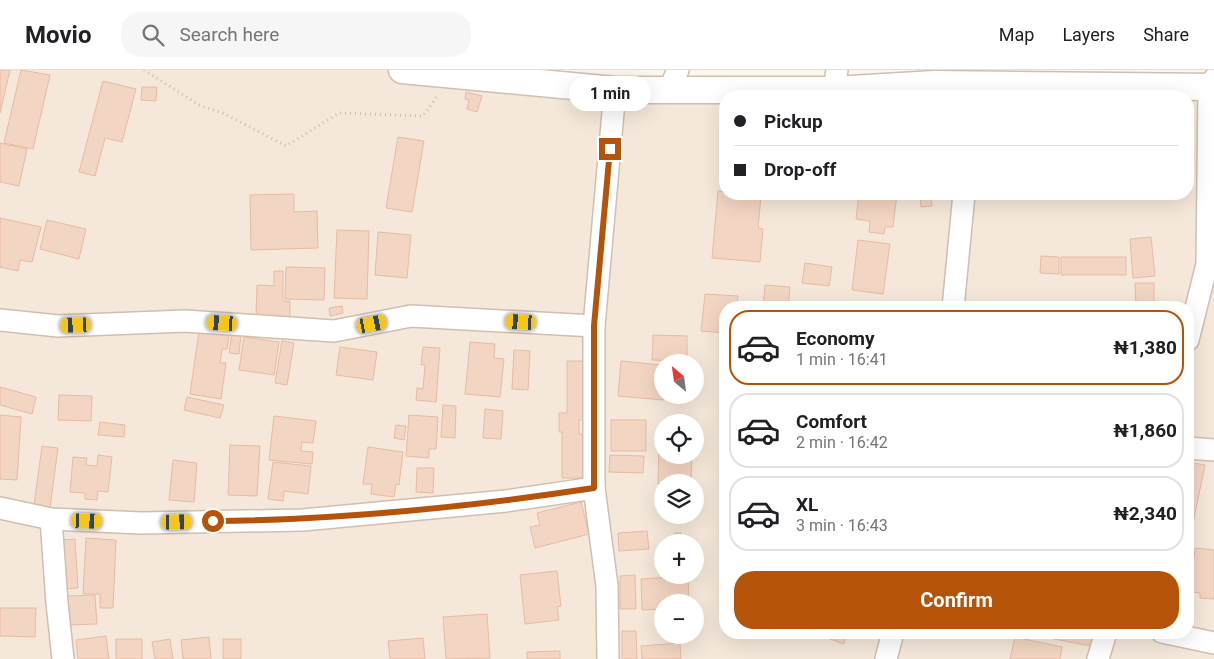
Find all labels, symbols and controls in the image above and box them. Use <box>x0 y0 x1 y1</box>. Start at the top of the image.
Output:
search box <box>121 12 471 57</box>
text: Movio <box>25 21 91 49</box>
icon: search <box>139 21 167 49</box>
text: Search here <box>179 23 279 46</box>
text: Map <box>999 24 1034 45</box>
text: Layers <box>1062 24 1115 45</box>
text: Share <box>1143 24 1189 45</box>
callout: 1 min <box>569 77 651 112</box>
text: 1 min <box>590 84 630 103</box>
text: Pickup <box>764 110 823 133</box>
route end <box>599 138 621 160</box>
text: Drop-off <box>764 158 836 181</box>
car <box>355 314 388 334</box>
car <box>505 314 536 330</box>
car <box>206 315 237 331</box>
car <box>60 317 91 333</box>
icon: car <box>736 325 781 370</box>
text: Economy <box>796 327 875 350</box>
text: ₦1,380 <box>1113 336 1177 359</box>
text: 1 min · 16:41 <box>796 350 888 369</box>
north arrow <box>654 354 704 404</box>
map controls <box>654 354 704 644</box>
icon: car <box>736 408 781 453</box>
text: Comfort <box>796 410 867 433</box>
button: locate <box>654 414 704 464</box>
text: ₦1,860 <box>1113 419 1177 442</box>
text: 2 min · 16:42 <box>796 433 888 452</box>
button: layers <box>654 474 704 524</box>
icon: car <box>736 491 781 536</box>
text: XL <box>796 493 818 516</box>
text: ₦2,340 <box>1113 502 1177 525</box>
route start <box>202 510 224 532</box>
car <box>71 513 102 529</box>
car <box>161 514 192 530</box>
text: 3 min · 16:43 <box>796 516 888 535</box>
button: + <box>654 534 704 584</box>
button: Confirm <box>734 571 1179 629</box>
button: − <box>654 594 704 644</box>

